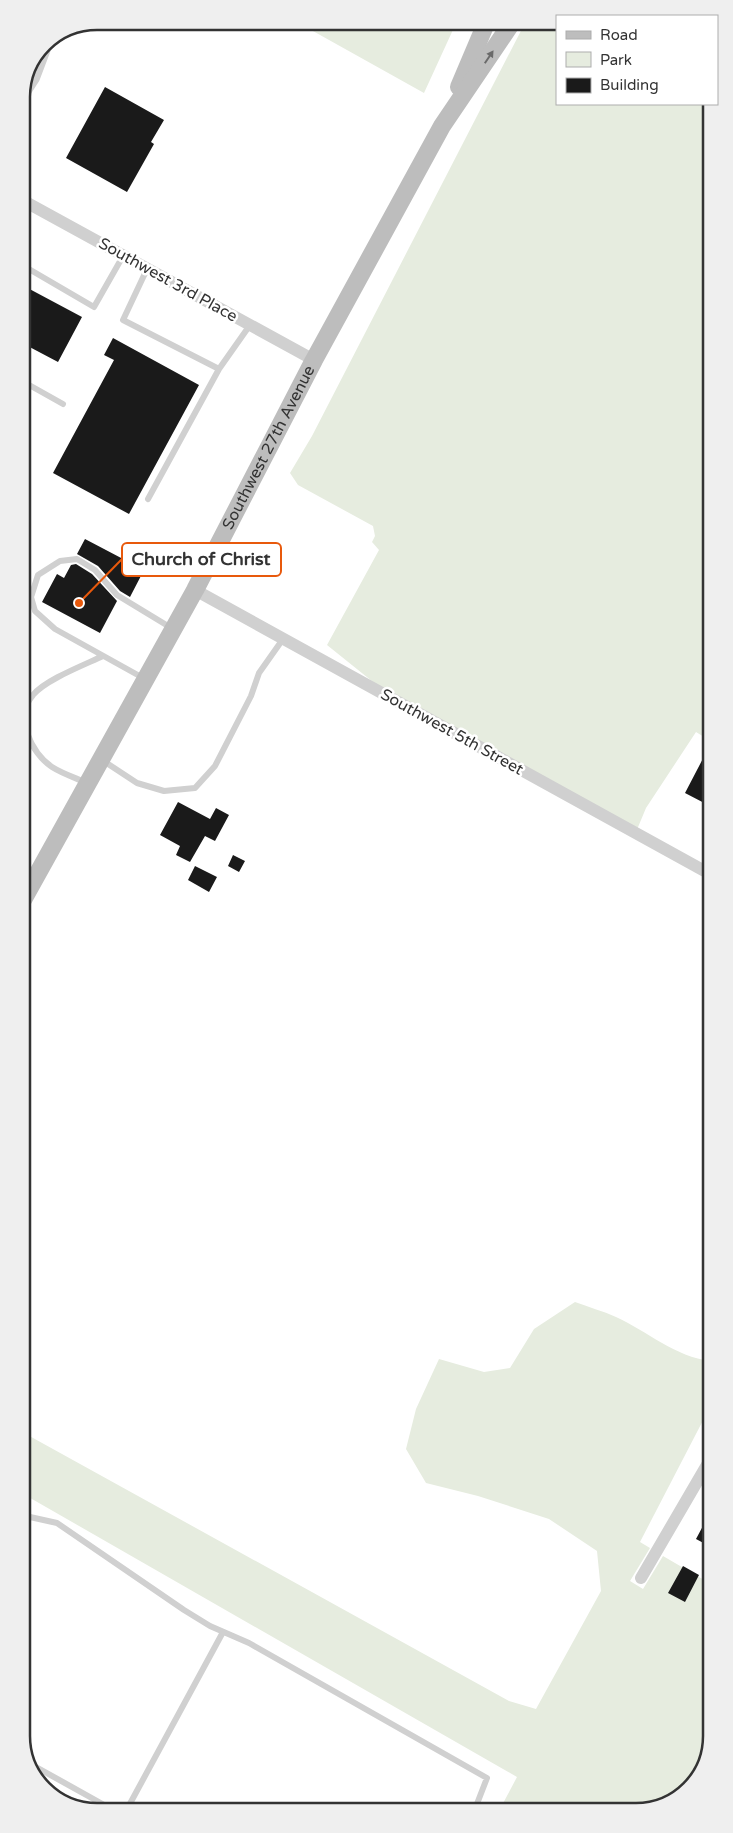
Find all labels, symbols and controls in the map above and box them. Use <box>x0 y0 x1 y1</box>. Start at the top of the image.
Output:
legend <box>556 15 718 105</box>
text: Road <box>600 26 638 44</box>
one-way arrow <box>484 50 494 63</box>
text: Park <box>600 51 632 69</box>
text: Building <box>600 76 659 94</box>
street label: Southwest 3rd Place <box>95 233 241 327</box>
street label: Southwest 27th Avenue <box>218 362 319 533</box>
callout: Church of Christ <box>122 543 281 576</box>
text: Church of Christ <box>132 548 271 570</box>
street label: Southwest 5th Street <box>377 684 527 780</box>

